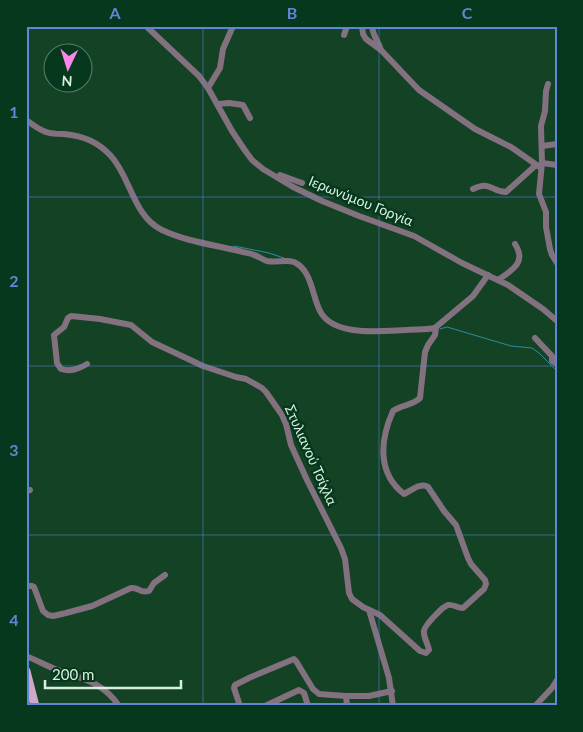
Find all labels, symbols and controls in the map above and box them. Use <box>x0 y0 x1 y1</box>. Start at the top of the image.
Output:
text: A <box>108 3 121 22</box>
text: B <box>287 3 297 22</box>
text: C <box>462 3 473 22</box>
north arrow <box>42 42 92 92</box>
text: N <box>61 73 73 90</box>
text: 1 <box>9 102 19 121</box>
street label: Ιερωνύμου Γοργία <box>306 172 417 230</box>
text: 2 <box>9 271 19 290</box>
street label: Στυλιανού Τσίχλα <box>282 402 341 508</box>
text: 3 <box>9 440 19 459</box>
text: 4 <box>9 610 19 629</box>
scale bar <box>45 657 181 689</box>
text: 200 m <box>52 665 94 683</box>

